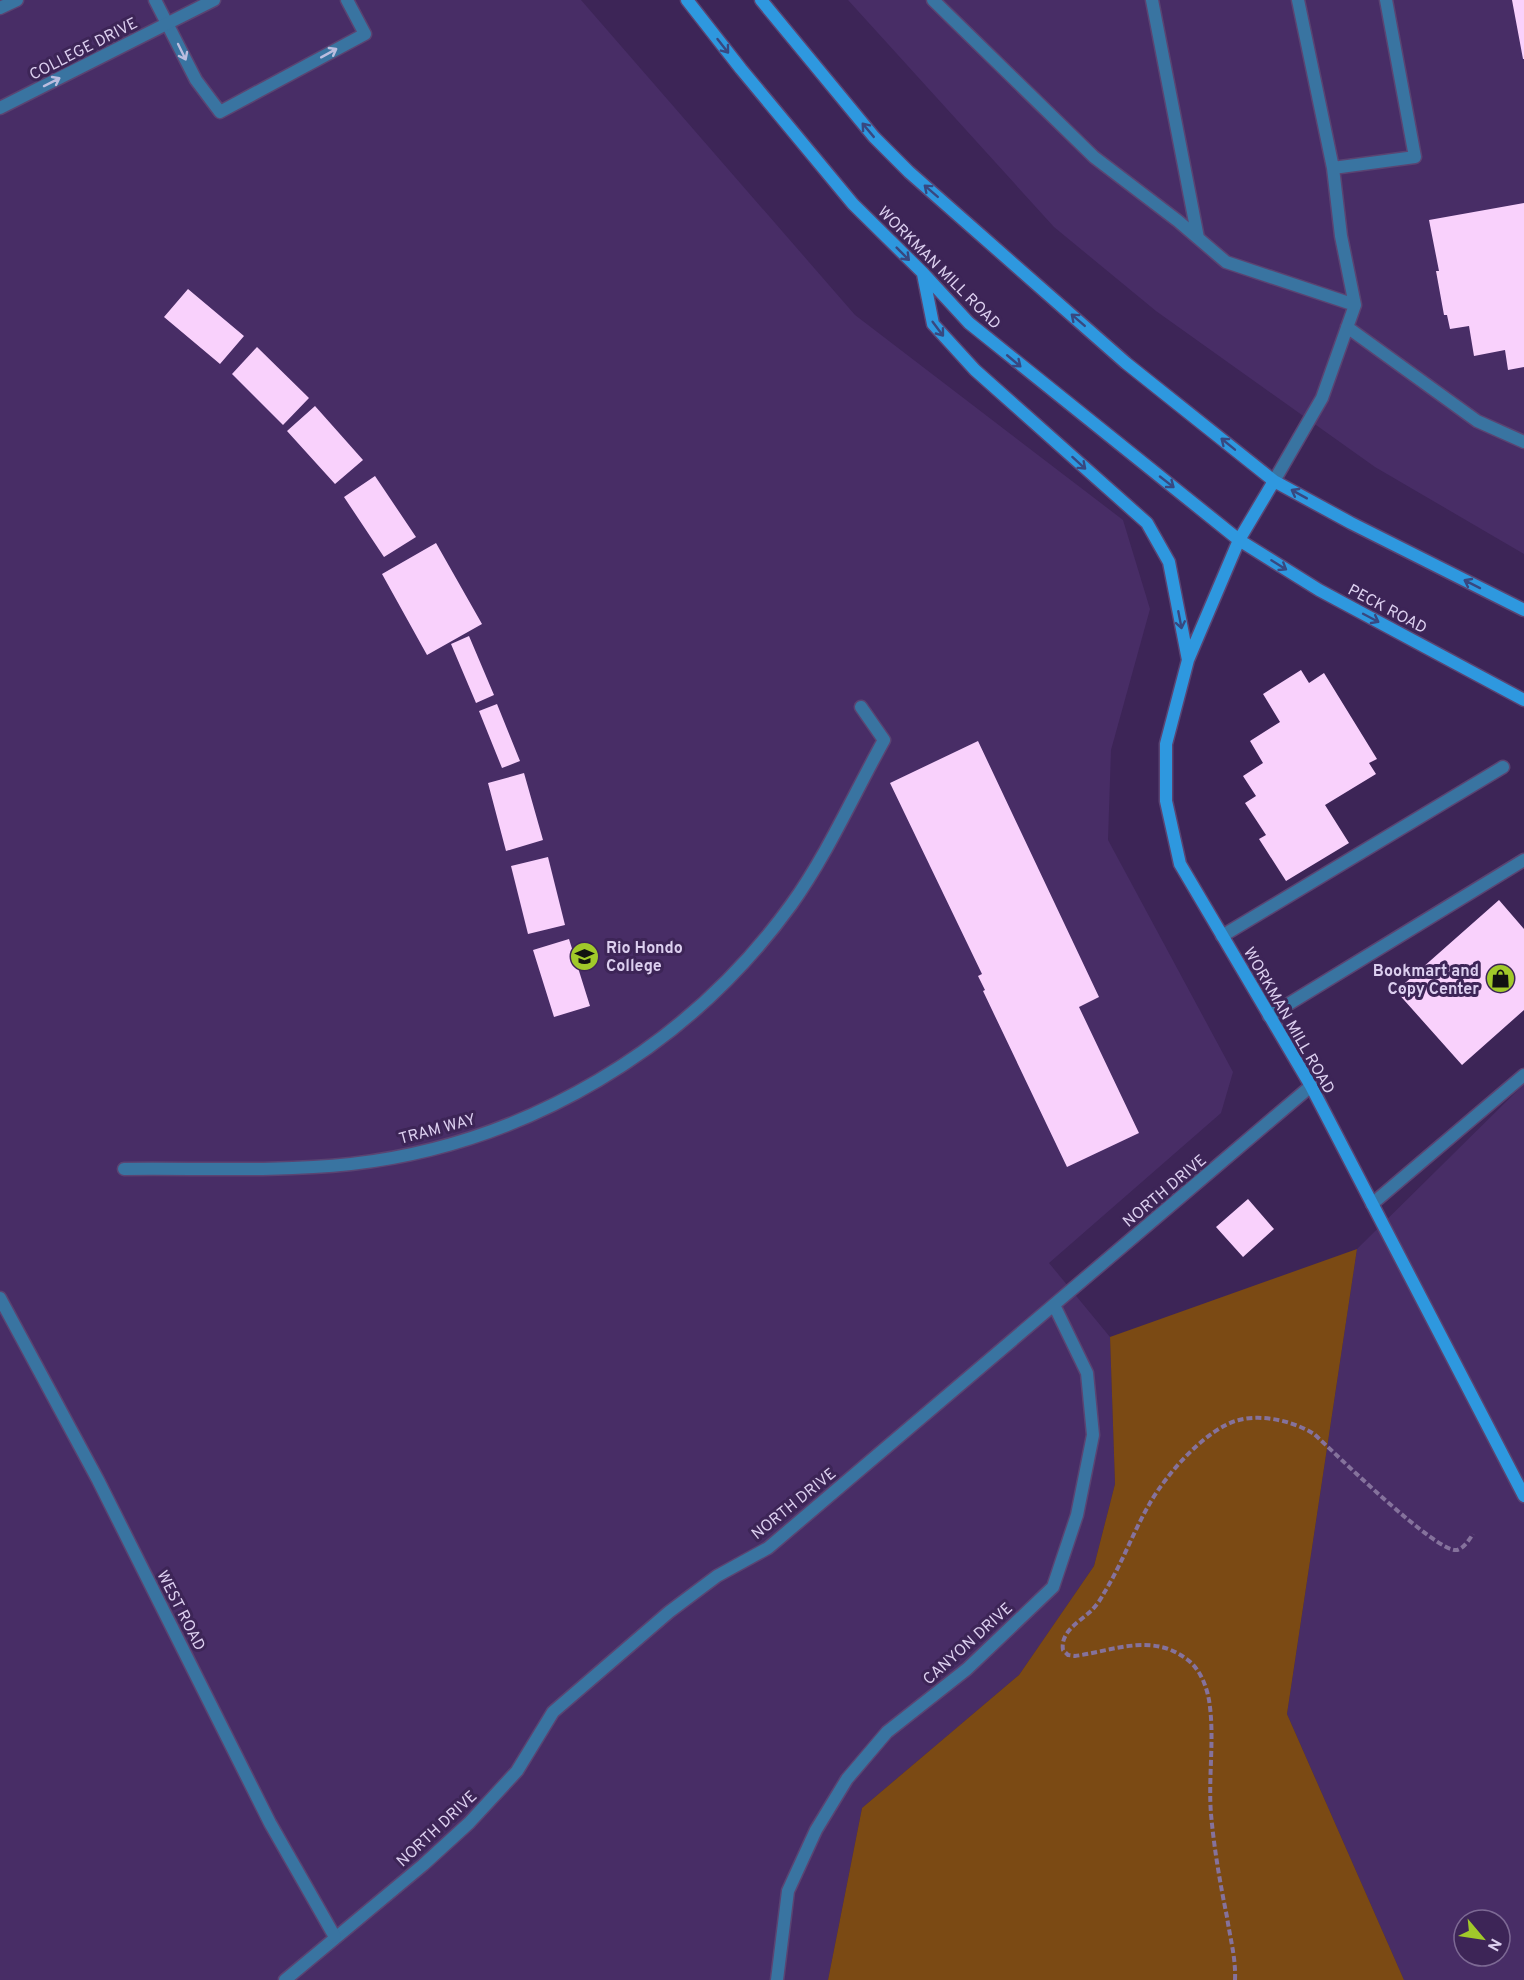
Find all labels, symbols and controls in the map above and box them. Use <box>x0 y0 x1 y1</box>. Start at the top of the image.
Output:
street label: COLLEGE DRIVE <box>26 14 141 86</box>
one-way arrow <box>716 38 729 54</box>
one-way arrow <box>177 43 189 61</box>
one-way arrow <box>320 47 337 59</box>
one-way arrow <box>43 76 61 87</box>
one-way arrow <box>862 122 875 138</box>
one-way arrow <box>924 184 939 198</box>
street label: WORKMAN MILL ROAD <box>873 203 1004 334</box>
one-way arrow <box>895 246 910 261</box>
one-way arrow <box>1071 313 1086 327</box>
one-way arrow <box>932 320 944 336</box>
one-way arrow <box>1006 354 1022 367</box>
one-way arrow <box>1220 438 1236 451</box>
one-way arrow <box>1071 456 1086 470</box>
one-way arrow <box>1158 476 1174 489</box>
one-way arrow <box>1290 488 1307 500</box>
one-way arrow <box>1270 559 1287 571</box>
one-way arrow <box>1463 578 1481 589</box>
street label: PECK ROAD <box>1344 581 1430 639</box>
one-way arrow <box>1175 610 1186 630</box>
one-way arrow <box>1362 612 1379 624</box>
place label: Rio Hondo College <box>606 939 683 977</box>
school or university icon: Rio Hondo College <box>569 940 601 972</box>
street label: WORKMAN MILL ROAD <box>1238 944 1338 1098</box>
place label: Bookmart and Copy Center <box>1373 962 1479 1000</box>
shop icon: Bookmart and Copy Center <box>1484 963 1516 995</box>
street label: TRAM WAY <box>397 1110 478 1150</box>
street label: NORTH DRIVE <box>1119 1151 1211 1232</box>
street label: NORTH DRIVE <box>748 1464 841 1545</box>
street label: WEST ROAD <box>151 1567 209 1654</box>
street label: CANYON DRIVE <box>919 1599 1017 1690</box>
street label: NORTH DRIVE <box>393 1787 482 1872</box>
north arrow <box>1452 1908 1512 1968</box>
text: N <box>1482 1934 1505 1954</box>

